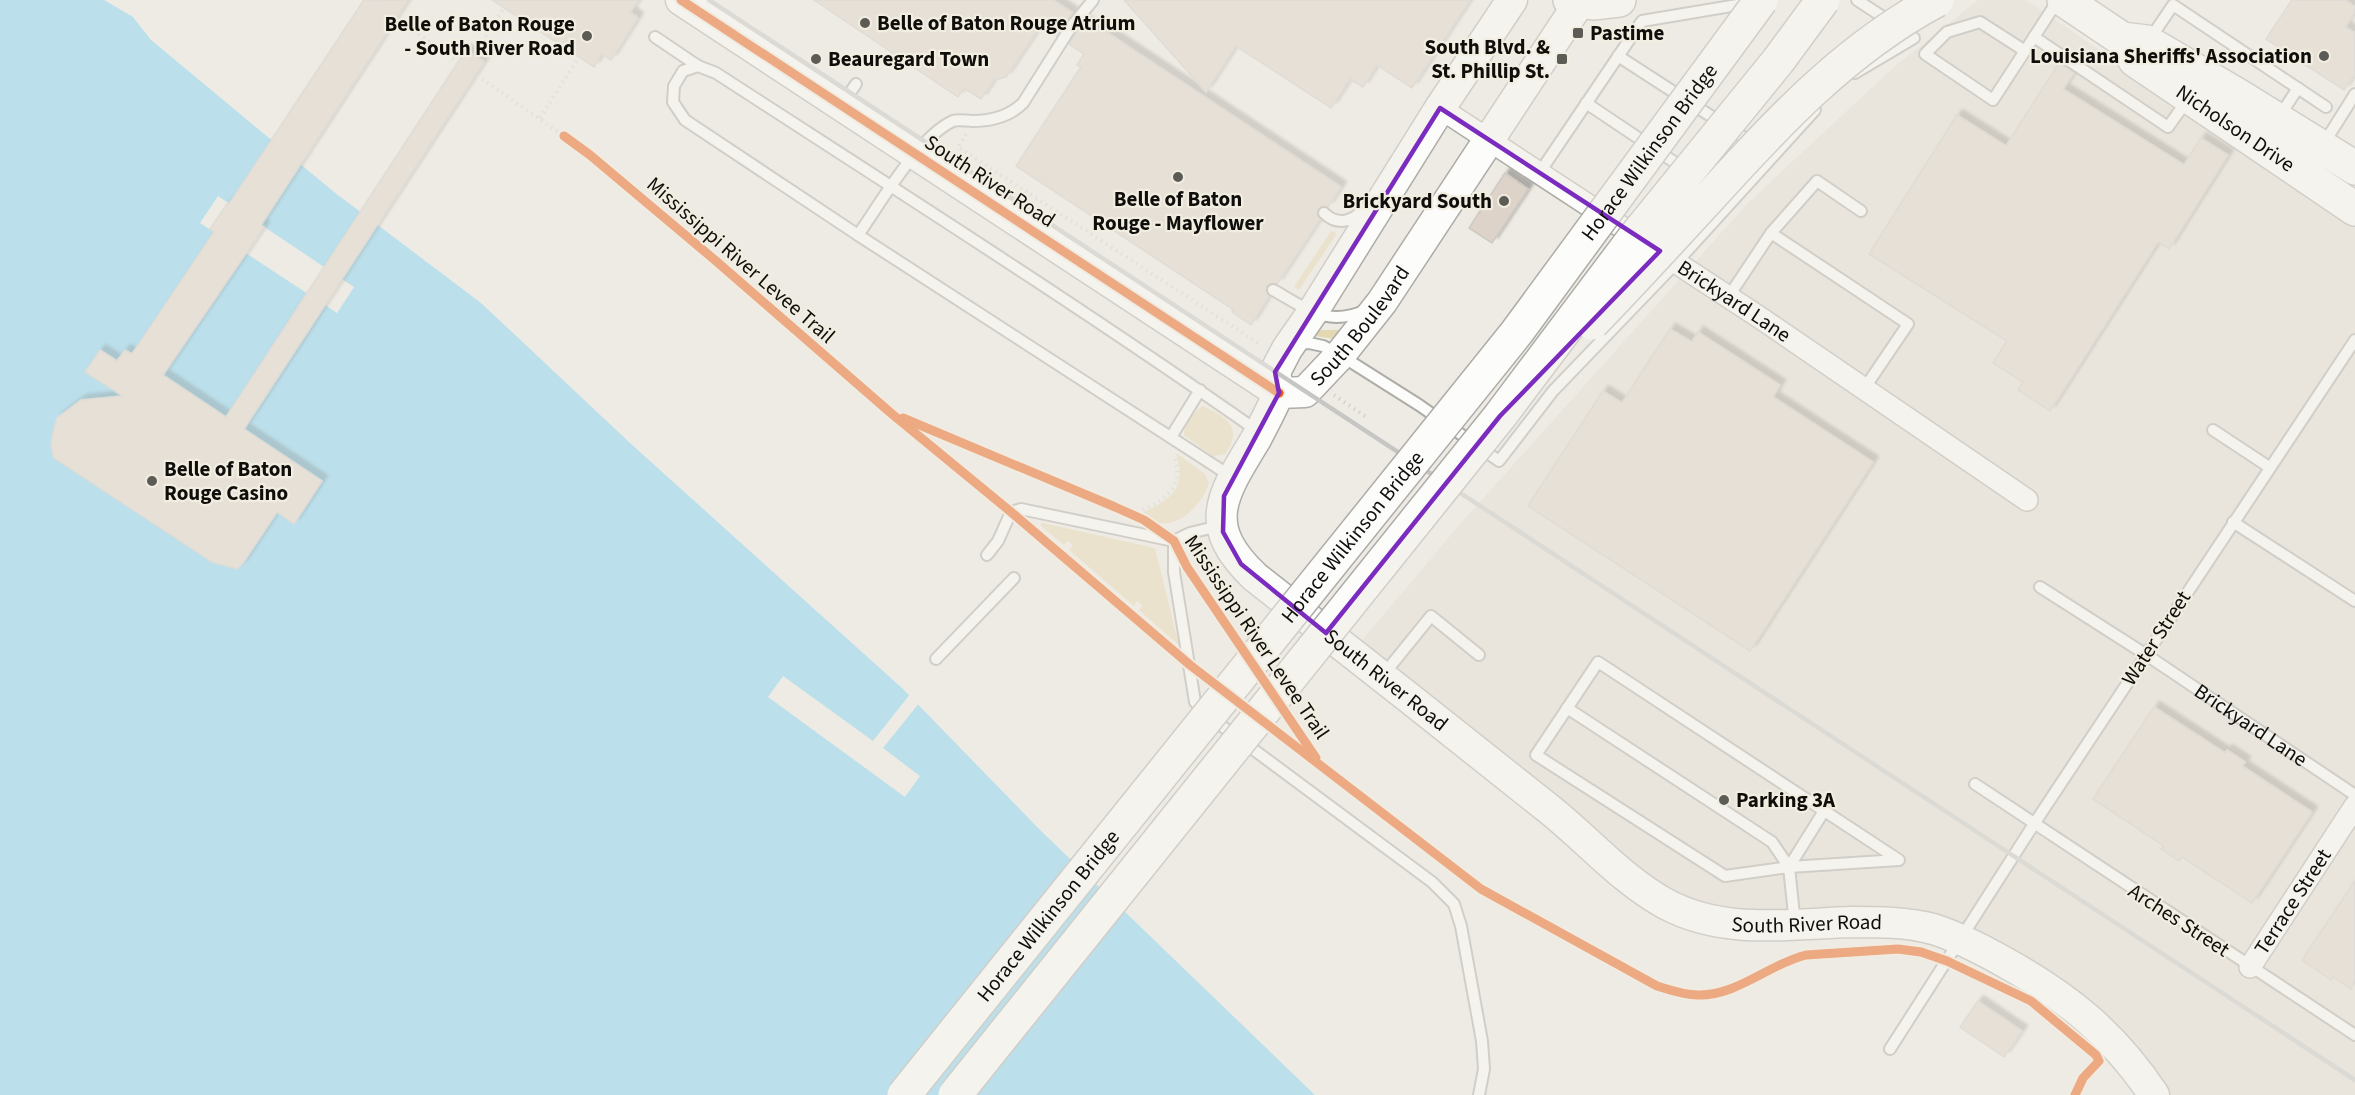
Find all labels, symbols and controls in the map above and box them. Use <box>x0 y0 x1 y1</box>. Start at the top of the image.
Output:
place label: Belle of Baton Rouge Atrium <box>877 8 1135 38</box>
place label: Belle of Baton Rouge - South River Road <box>385 9 575 63</box>
marker: Belle of Baton Rouge Atrium <box>858 16 872 30</box>
place label: Pastime <box>1590 18 1665 48</box>
marker: Pastime <box>1571 26 1585 40</box>
marker: Belle of Baton Rouge - South River Road <box>580 29 594 43</box>
place label: South Blvd. & St. Phillip St. <box>1424 32 1550 86</box>
place label: Louisiana Sheriffs' Association <box>2030 41 2312 71</box>
place label: Beauregard Town <box>828 44 989 74</box>
marker: Louisiana Sheriffs' Association <box>2317 49 2331 63</box>
marker: Beauregard Town <box>809 52 823 66</box>
marker: South Blvd. & St. Phillip St. <box>1555 52 1569 66</box>
street label: Horace Wilkinson Bridge <box>1574 57 1725 247</box>
street label: Nicholson Drive <box>2170 77 2301 179</box>
street label: South River Road <box>919 127 1061 235</box>
street label: Mississippi River Levee Trail <box>640 170 842 350</box>
marker: Belle of Baton Rouge - Mayflower <box>1171 170 1185 184</box>
place label: Belle of Baton Rouge - Mayflower <box>1092 184 1264 238</box>
place label: Brickyard South <box>1343 186 1492 216</box>
marker: Brickyard South <box>1497 194 1511 208</box>
street label: Brickyard Lane <box>1672 253 1797 350</box>
street label: South Boulevard <box>1303 260 1417 393</box>
street label: Horace Wilkinson Bridge <box>1274 444 1431 629</box>
place label: Belle of Baton Rouge Casino <box>164 454 292 508</box>
marker: Belle of Baton Rouge Casino <box>145 474 159 488</box>
street label: Mississippi River Levee Trail <box>1177 529 1337 745</box>
street label: Water Street <box>2114 585 2198 691</box>
street label: South River Road <box>1318 622 1455 738</box>
street label: Brickyard Lane <box>2188 676 2313 774</box>
place label: Parking 3A <box>1736 785 1836 815</box>
marker: Parking 3A <box>1717 793 1731 807</box>
street label: Horace Wilkinson Bridge <box>970 823 1127 1008</box>
street label: Terrace Street <box>2247 843 2338 961</box>
street label: Arches Street <box>2122 876 2236 964</box>
street label: South River Road <box>1730 907 1882 941</box>

